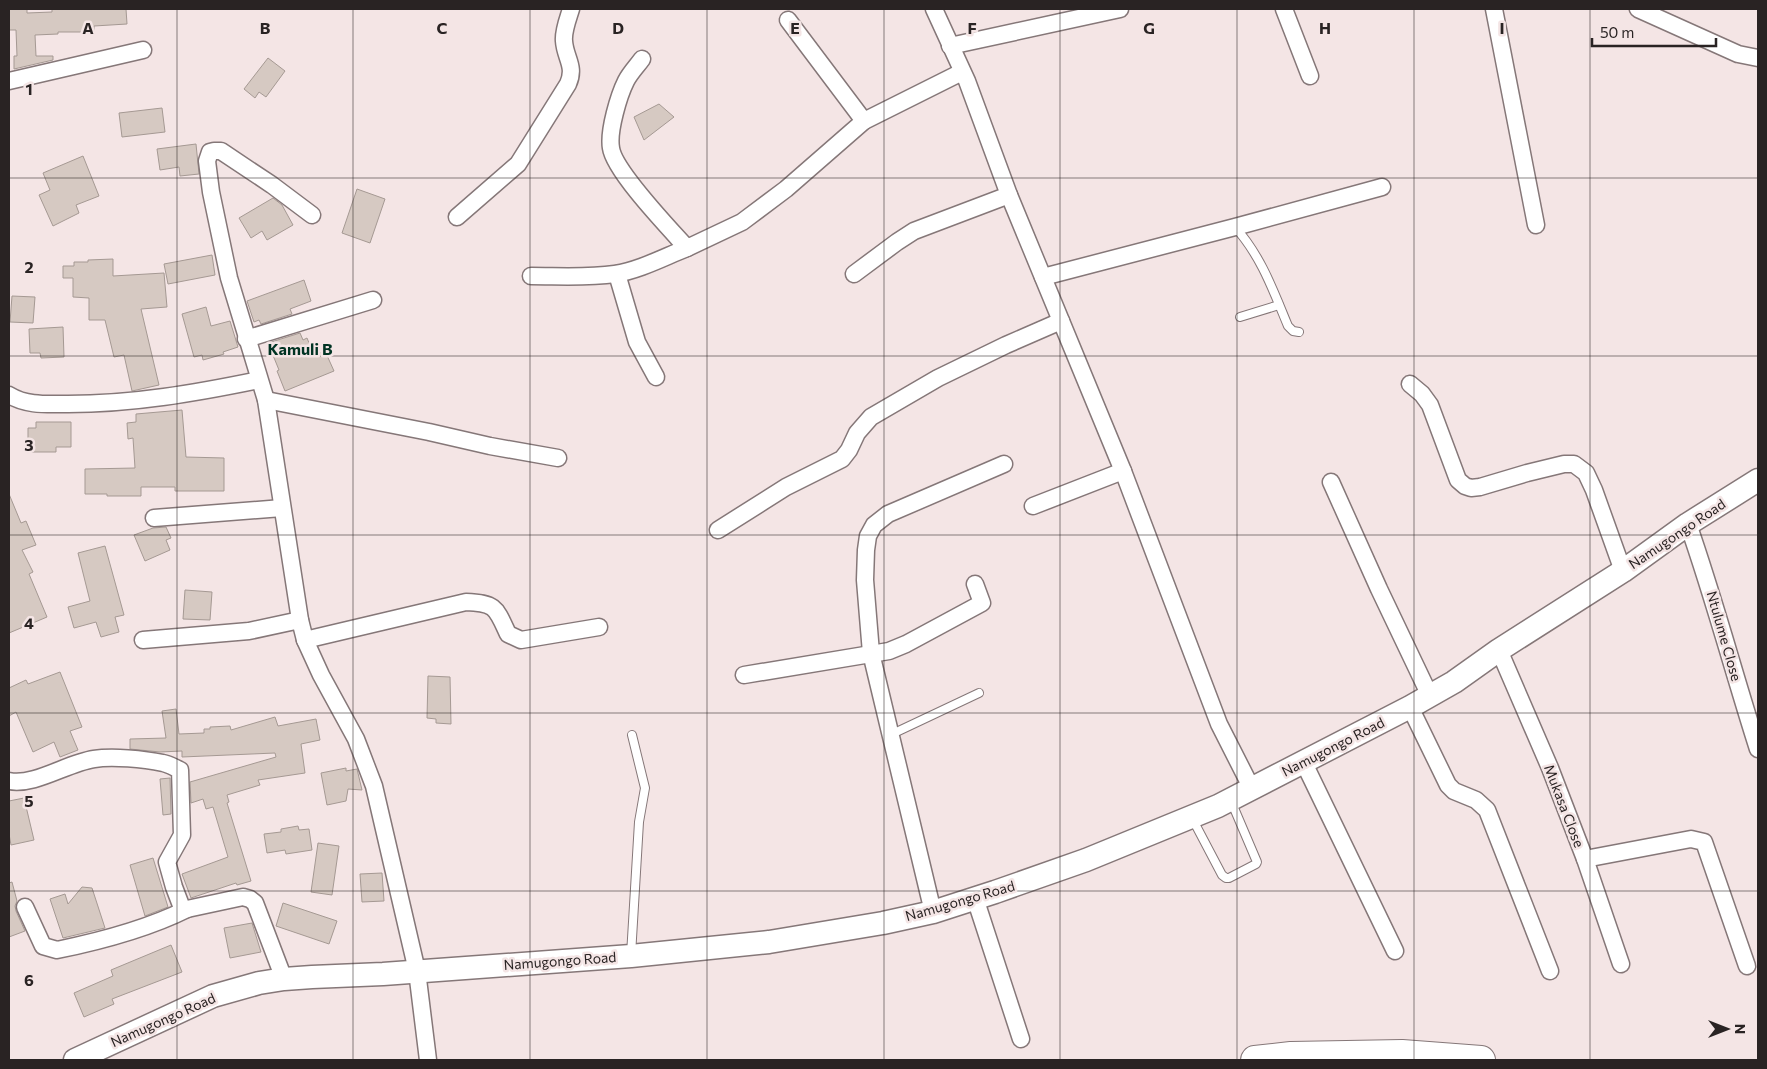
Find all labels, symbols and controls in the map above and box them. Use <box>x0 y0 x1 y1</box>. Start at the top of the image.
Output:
scale bar <box>1592 15 1716 47</box>
text: A <box>82 18 94 37</box>
text: B <box>260 18 271 37</box>
text: C <box>437 18 448 37</box>
text: D <box>612 18 624 37</box>
text: E <box>790 18 800 37</box>
text: F <box>967 18 977 37</box>
text: G <box>1143 18 1155 37</box>
text: H <box>1319 18 1331 37</box>
text: I <box>1499 18 1505 37</box>
text: 50 m <box>1600 23 1634 41</box>
text: 1 <box>25 79 33 98</box>
text: 2 <box>24 257 34 276</box>
district label: Kamuli B <box>267 339 333 358</box>
text: 3 <box>24 435 34 454</box>
street label: Namugongo Road <box>1625 495 1728 572</box>
street label: Ntulume Close <box>1704 589 1745 683</box>
text: 4 <box>24 613 34 632</box>
street label: Namugongo Road <box>1279 713 1387 780</box>
street label: Mukasa Close <box>1541 762 1588 850</box>
text: 5 <box>24 791 34 810</box>
street label: Namugongo Road <box>903 877 1016 924</box>
street label: Namugongo Road <box>503 948 617 973</box>
text: 6 <box>24 970 34 989</box>
street label: Namugongo Road <box>108 989 218 1050</box>
north arrow <box>1702 1004 1752 1054</box>
text: N <box>1732 1024 1749 1034</box>

